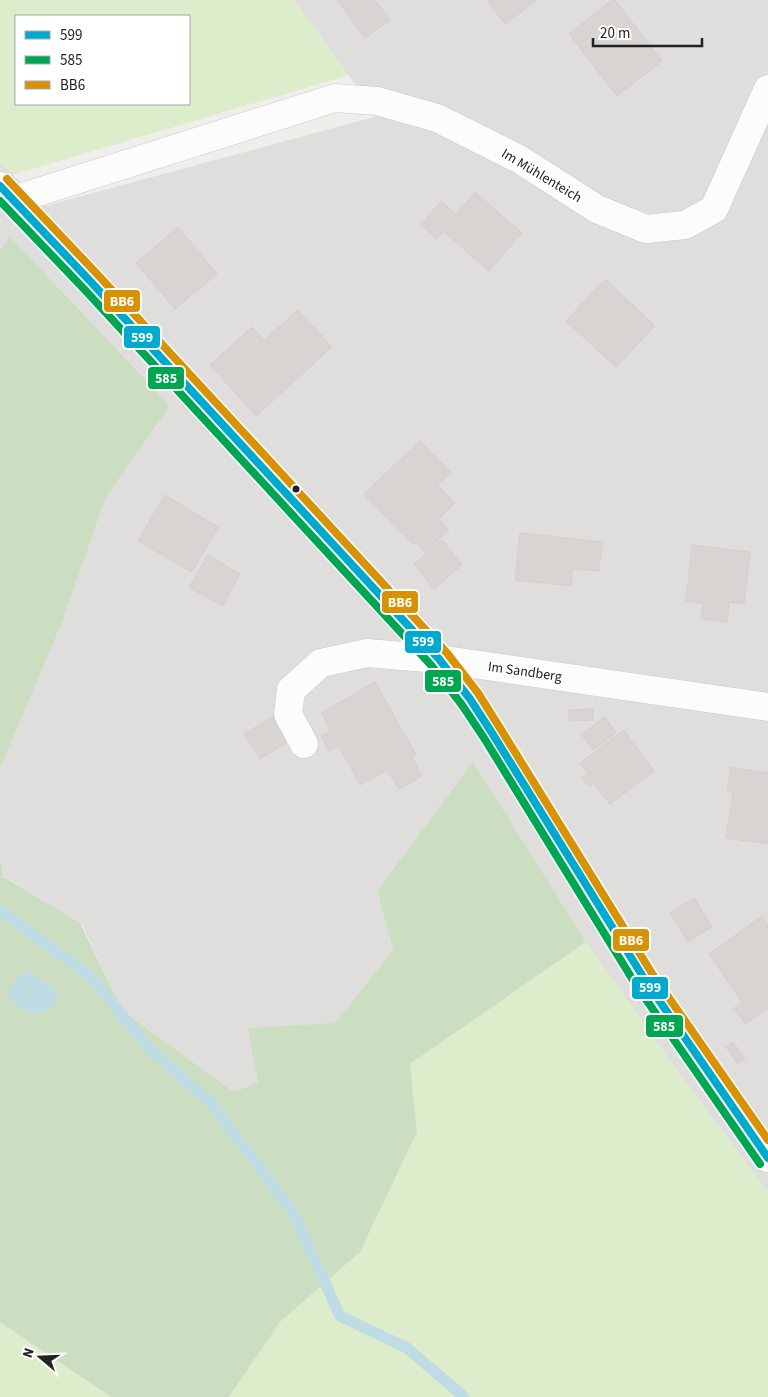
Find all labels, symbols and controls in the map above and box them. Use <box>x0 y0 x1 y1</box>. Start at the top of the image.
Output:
legend <box>15 15 190 105</box>
scale bar <box>593 15 702 47</box>
text: 20 m <box>600 23 630 44</box>
text: 599 <box>60 25 82 46</box>
text: 585 <box>60 50 82 71</box>
text: BB6 <box>60 75 85 96</box>
street label: Im Mühlenteich <box>498 144 585 208</box>
line badge: BB6 <box>103 289 141 313</box>
text: BB6 <box>110 292 134 312</box>
line badge: 599 <box>123 325 161 349</box>
text: 599 <box>131 328 153 348</box>
line badge: 585 <box>147 366 185 390</box>
text: 585 <box>155 369 177 389</box>
unlabelled marker <box>291 484 301 494</box>
line badge: BB6 <box>381 590 419 614</box>
text: BB6 <box>388 593 412 613</box>
line badge: 599 <box>404 630 442 654</box>
text: 599 <box>412 632 434 652</box>
street label: Im Sandberg <box>487 657 563 687</box>
line badge: 585 <box>424 669 462 693</box>
text: 585 <box>432 672 454 692</box>
line badge: BB6 <box>612 928 650 952</box>
text: BB6 <box>619 931 643 951</box>
line badge: 599 <box>631 976 669 1000</box>
text: 599 <box>639 978 661 998</box>
line badge: 585 <box>645 1014 684 1038</box>
text: 585 <box>653 1017 675 1037</box>
north arrow <box>15 1332 65 1382</box>
text: N <box>18 1345 40 1361</box>

